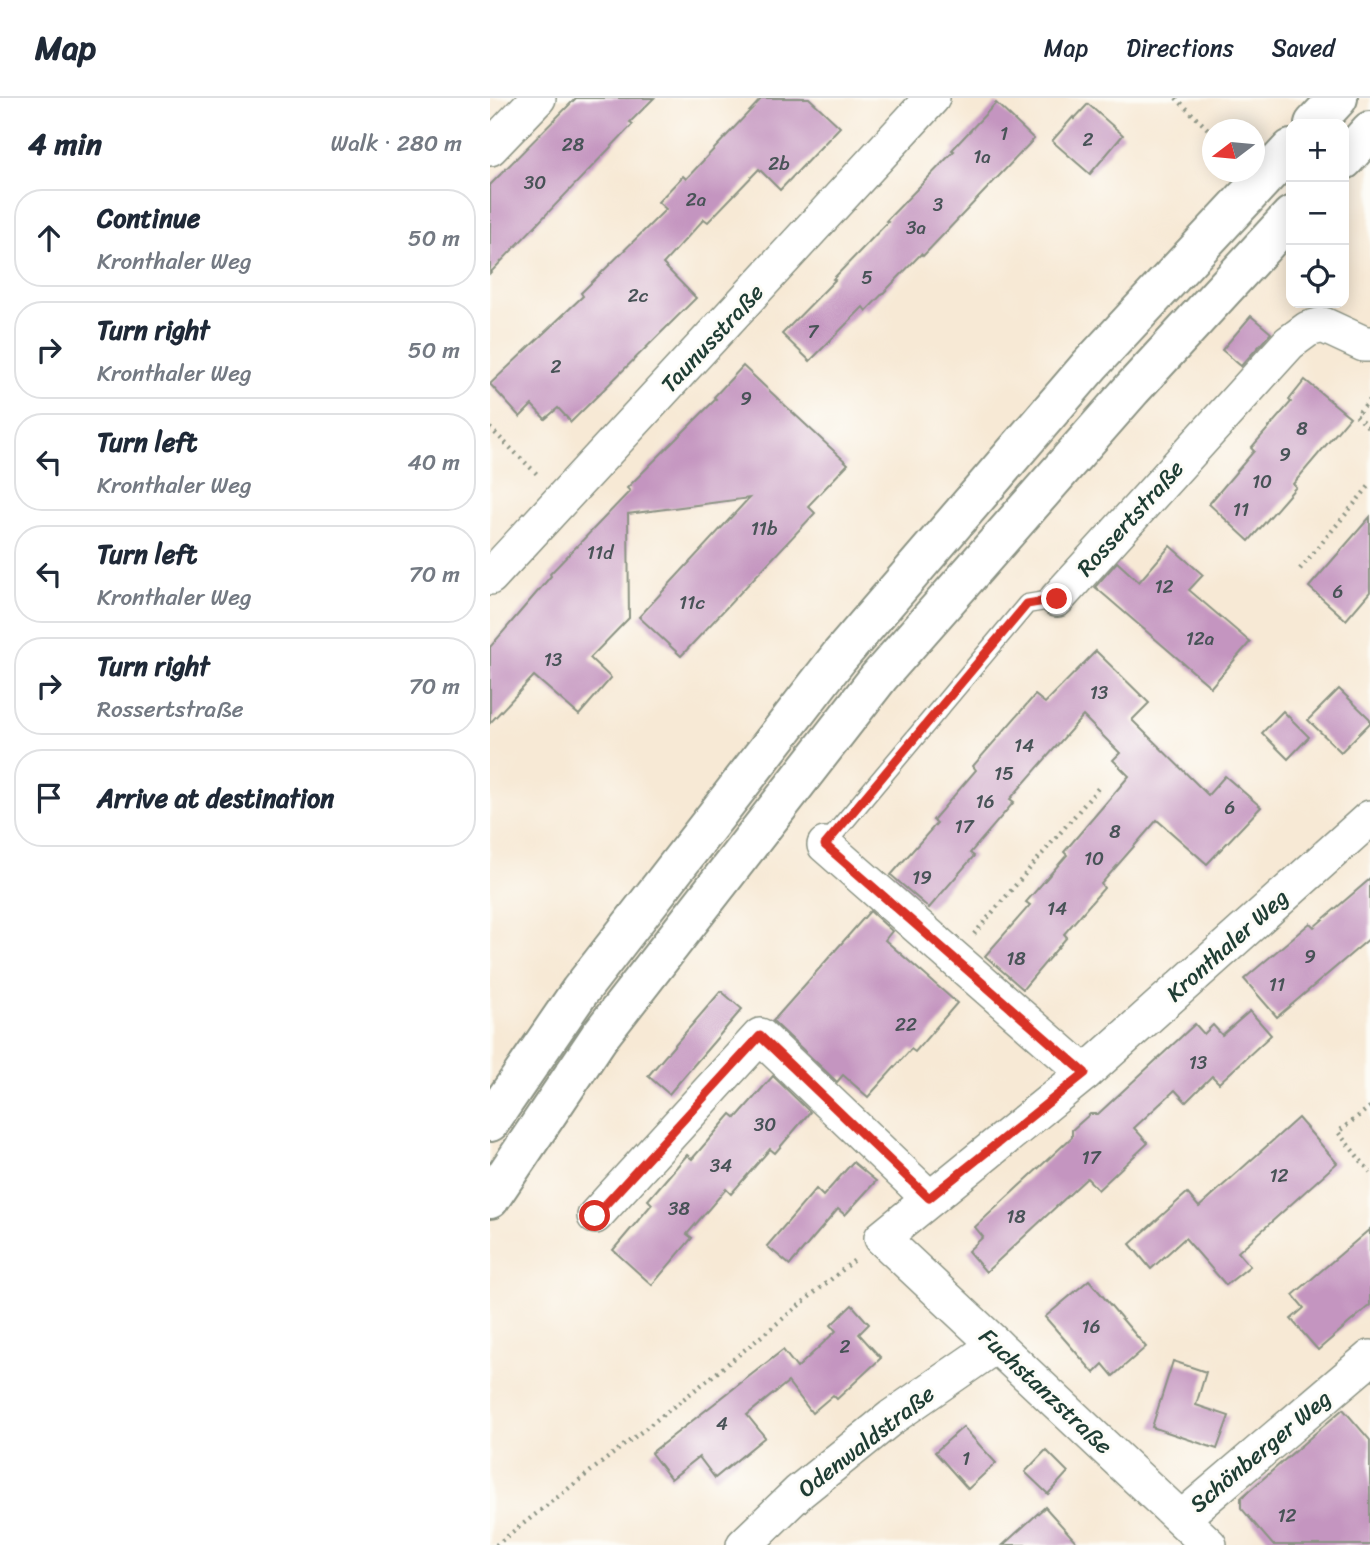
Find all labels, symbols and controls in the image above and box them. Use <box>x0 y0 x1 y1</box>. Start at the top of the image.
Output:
text: Map <box>35 19 96 77</box>
text: Map <box>1044 27 1088 69</box>
text: Directions <box>1126 27 1234 69</box>
text: Saved <box>1272 27 1335 69</box>
text: 4 min <box>28 117 102 171</box>
house number: 1 <box>1000 117 1008 150</box>
north arrow <box>1202 119 1265 182</box>
map controls <box>1286 119 1349 308</box>
button: + <box>1286 119 1349 182</box>
text: Walk · 280 m <box>331 123 462 164</box>
house number: 2 <box>1083 123 1094 156</box>
house number: 28 <box>562 128 585 161</box>
house number: 1a <box>973 140 991 173</box>
house number: 2b <box>768 147 790 180</box>
house number: 30 <box>524 166 546 199</box>
button: − <box>1286 182 1349 245</box>
house number: 2a <box>686 183 707 216</box>
house number: 3 <box>933 188 944 221</box>
text: Continue <box>97 195 200 241</box>
house number: 3a <box>906 211 926 244</box>
text: 50 m <box>408 218 460 259</box>
icon: ahead <box>30 219 68 257</box>
text: Kronthaler Weg <box>97 241 252 282</box>
button: locate <box>1286 245 1349 308</box>
house number: 5 <box>861 261 873 294</box>
street label: Taunusstraße <box>650 274 775 403</box>
house number: 2c <box>628 279 649 312</box>
text: Turn right <box>97 307 210 353</box>
house number: 7 <box>808 315 820 348</box>
text: 50 m <box>408 330 460 371</box>
icon: right <box>30 331 68 369</box>
house number: 2 <box>551 350 562 383</box>
text: Kronthaler Weg <box>97 353 252 394</box>
house number: 9 <box>740 382 752 415</box>
house number: 8 <box>1296 412 1308 445</box>
text: Turn left <box>97 419 197 465</box>
house number: 9 <box>1279 438 1291 471</box>
text: 40 m <box>407 442 460 483</box>
icon: left <box>30 443 68 481</box>
street label: Rossertstraße <box>1066 450 1195 587</box>
text: Kronthaler Weg <box>97 465 252 506</box>
house number: 10 <box>1252 465 1272 498</box>
house number: 11 <box>1233 493 1249 526</box>
house number: 11b <box>751 512 777 545</box>
text: Turn left <box>97 531 197 577</box>
house number: 11d <box>587 536 615 569</box>
text: 70 m <box>409 554 460 595</box>
icon: left <box>30 555 68 593</box>
house number: 12 <box>1154 570 1174 603</box>
house number: 6 <box>1333 575 1343 608</box>
text: Kronthaler Weg <box>97 577 252 618</box>
route end <box>1041 583 1072 614</box>
house number: 11c <box>679 586 705 619</box>
house number: 12a <box>1186 622 1215 655</box>
text: Turn right <box>97 643 210 689</box>
house number: 13 <box>544 643 563 676</box>
text: 70 m <box>409 666 460 707</box>
icon: right <box>30 667 68 705</box>
house number: 13 <box>1090 676 1109 709</box>
text: Rossertstraße <box>97 689 244 730</box>
house number: 14 <box>1014 729 1034 762</box>
house number: 15 <box>994 757 1014 790</box>
text: Arrive at destination <box>97 775 334 821</box>
icon: arrive <box>30 779 68 817</box>
house number: 16 <box>976 785 994 818</box>
house number: 6 <box>1225 791 1235 824</box>
house number: 17 <box>954 810 975 843</box>
house number: 8 <box>1109 815 1121 848</box>
house number: 10 <box>1084 842 1104 875</box>
house number: 19 <box>912 861 932 894</box>
street label: Kronthaler Weg <box>1156 878 1299 1012</box>
house number: 14 <box>1047 892 1067 925</box>
house number: 9 <box>1304 940 1316 973</box>
house number: 18 <box>1006 942 1026 975</box>
house number: 11 <box>1269 968 1285 1001</box>
house number: 22 <box>895 1008 917 1041</box>
house number: 13 <box>1189 1046 1208 1079</box>
house number: 30 <box>754 1108 776 1141</box>
house number: 17 <box>1081 1141 1102 1174</box>
house number: 34 <box>710 1149 732 1182</box>
house number: 12 <box>1269 1159 1289 1192</box>
house number: 38 <box>668 1192 690 1225</box>
route start <box>579 1200 610 1231</box>
house number: 18 <box>1006 1200 1026 1233</box>
house number: 16 <box>1082 1310 1100 1343</box>
street label: Fuchstanzstraße <box>969 1318 1123 1465</box>
house number: 2 <box>840 1330 851 1363</box>
street label: Odenwaldstraße <box>788 1374 944 1508</box>
street label: Schönberger Weg <box>1180 1379 1341 1523</box>
house number: 4 <box>716 1407 728 1440</box>
house number: 1 <box>962 1442 970 1475</box>
house number: 12 <box>1277 1499 1297 1532</box>

